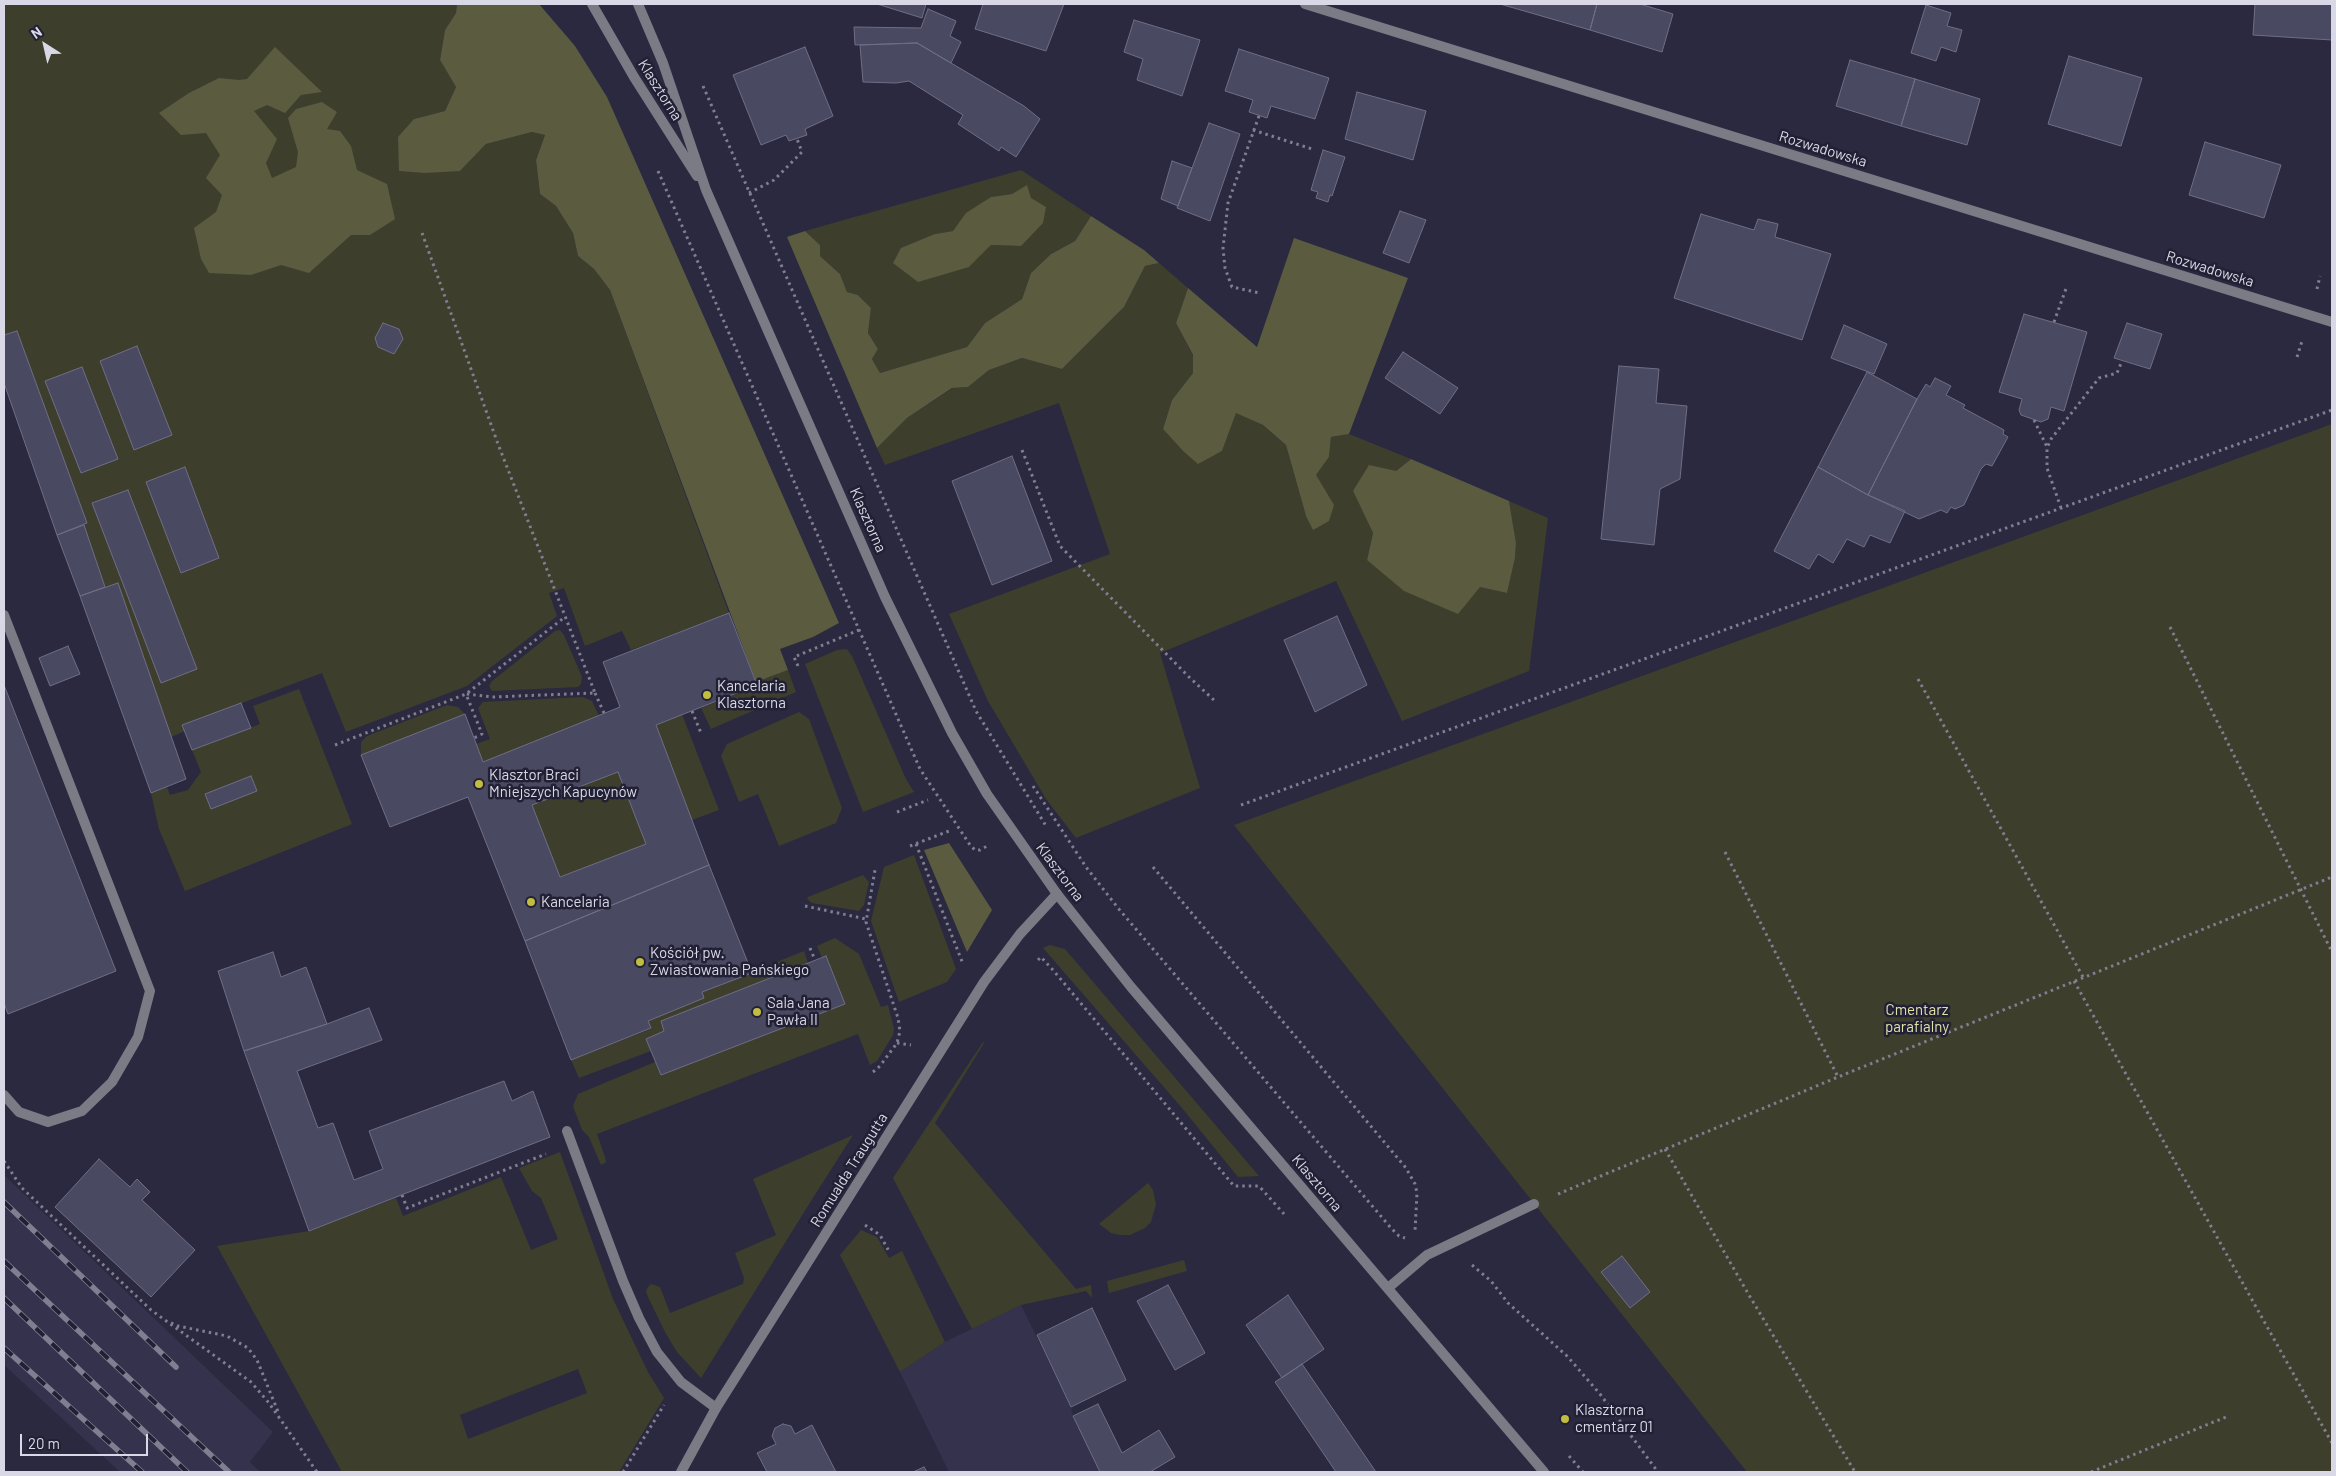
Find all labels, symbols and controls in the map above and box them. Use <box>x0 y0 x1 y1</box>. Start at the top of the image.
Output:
north arrow <box>20 20 70 70</box>
text: N <box>27 23 45 42</box>
street label: Klasztorna <box>634 56 686 124</box>
street label: Rozwadowska <box>1777 127 1869 171</box>
street label: Rozwadowska <box>2164 247 2256 291</box>
street label: Klasztorna <box>846 485 890 555</box>
place label: Kancelaria Klasztorna <box>717 677 786 712</box>
marker: Kancelaria Klasztorna <box>701 689 713 701</box>
place label: Klasztor Braci Mniejszych Kapucynów <box>489 766 637 801</box>
marker: Klasztor Braci Mniejszych Kapucynów <box>473 778 485 790</box>
street label: Klasztorna <box>1032 839 1088 905</box>
place label: Kancelaria <box>541 893 610 911</box>
marker: Kancelaria <box>525 896 537 908</box>
place label: Kościół pw. Zwiastowania Pańskiego <box>650 944 809 979</box>
marker: Kościół pw. Zwiastowania Pańskiego <box>634 956 646 968</box>
place label: Sala Jana Pawła II <box>767 994 830 1029</box>
park label: Cmentarz parafialny <box>1885 1001 1949 1036</box>
marker: Sala Jana Pawła II <box>751 1006 763 1018</box>
street label: Romualda Traugutta <box>807 1110 891 1230</box>
street label: Klasztorna <box>1288 1151 1346 1215</box>
place label: Klasztorna cmentarz 01 <box>1575 1401 1653 1436</box>
marker: Klasztorna cmentarz 01 <box>1559 1413 1571 1425</box>
scale bar <box>22 1424 150 1456</box>
text: 20 m <box>28 1434 60 1452</box>

